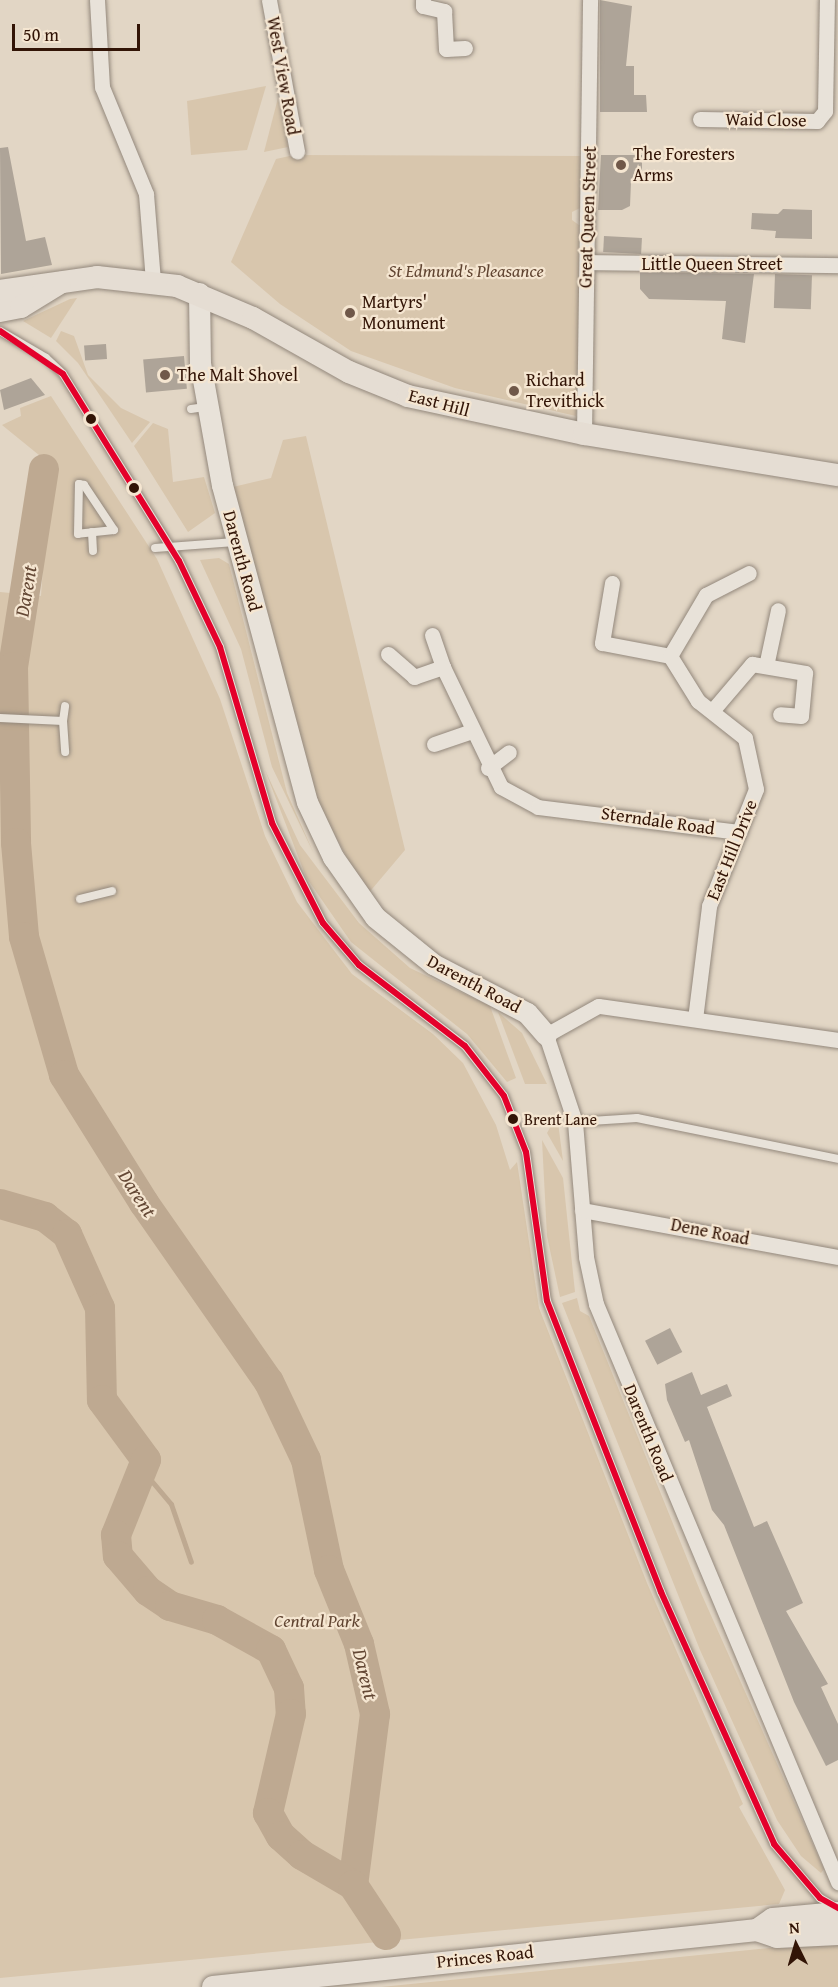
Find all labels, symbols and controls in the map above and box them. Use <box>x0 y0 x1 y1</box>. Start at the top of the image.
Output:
scale bar <box>15 12 142 50</box>
street label: West View Road <box>262 15 304 137</box>
text: 50 m <box>23 21 59 48</box>
street label: Waid Close <box>725 108 807 132</box>
place label: The Foresters Arms <box>633 144 735 186</box>
street label: Great Queen Street <box>575 146 601 288</box>
marker: The Foresters Arms <box>614 158 628 172</box>
street label: Little Queen Street <box>641 253 783 275</box>
park label: St Edmund's Pleasance <box>388 260 544 282</box>
place label: Martyrs' Monument <box>362 292 445 334</box>
marker: Martyrs' Monument <box>343 306 357 320</box>
place label: The Malt Shovel <box>177 364 298 386</box>
marker: The Malt Shovel <box>158 368 172 382</box>
place label: Richard Trevithick <box>526 370 604 412</box>
marker: Richard Trevithick <box>507 384 521 398</box>
street label: East Hill <box>406 385 472 421</box>
unlabelled marker <box>85 413 97 425</box>
unlabelled marker <box>128 482 140 494</box>
street label: Darenth Road <box>218 508 266 614</box>
water label: Darent <box>9 563 41 619</box>
street label: East Hill Drive <box>702 797 762 903</box>
street label: Sterndale Road <box>600 802 716 840</box>
street label: Darenth Road <box>423 950 525 1018</box>
place label: Brent Lane <box>524 1109 597 1129</box>
marker: Brent Lane <box>507 1113 519 1125</box>
water label: Darent <box>114 1165 162 1221</box>
street label: Dene Road <box>669 1214 751 1250</box>
street label: Darenth Road <box>619 1381 677 1485</box>
park label: Central Park <box>274 1610 360 1632</box>
water label: Darent <box>348 1646 384 1702</box>
north arrow <box>766 1915 826 1975</box>
text: N <box>788 1915 801 1939</box>
street label: Princes Road <box>435 1941 535 1973</box>

